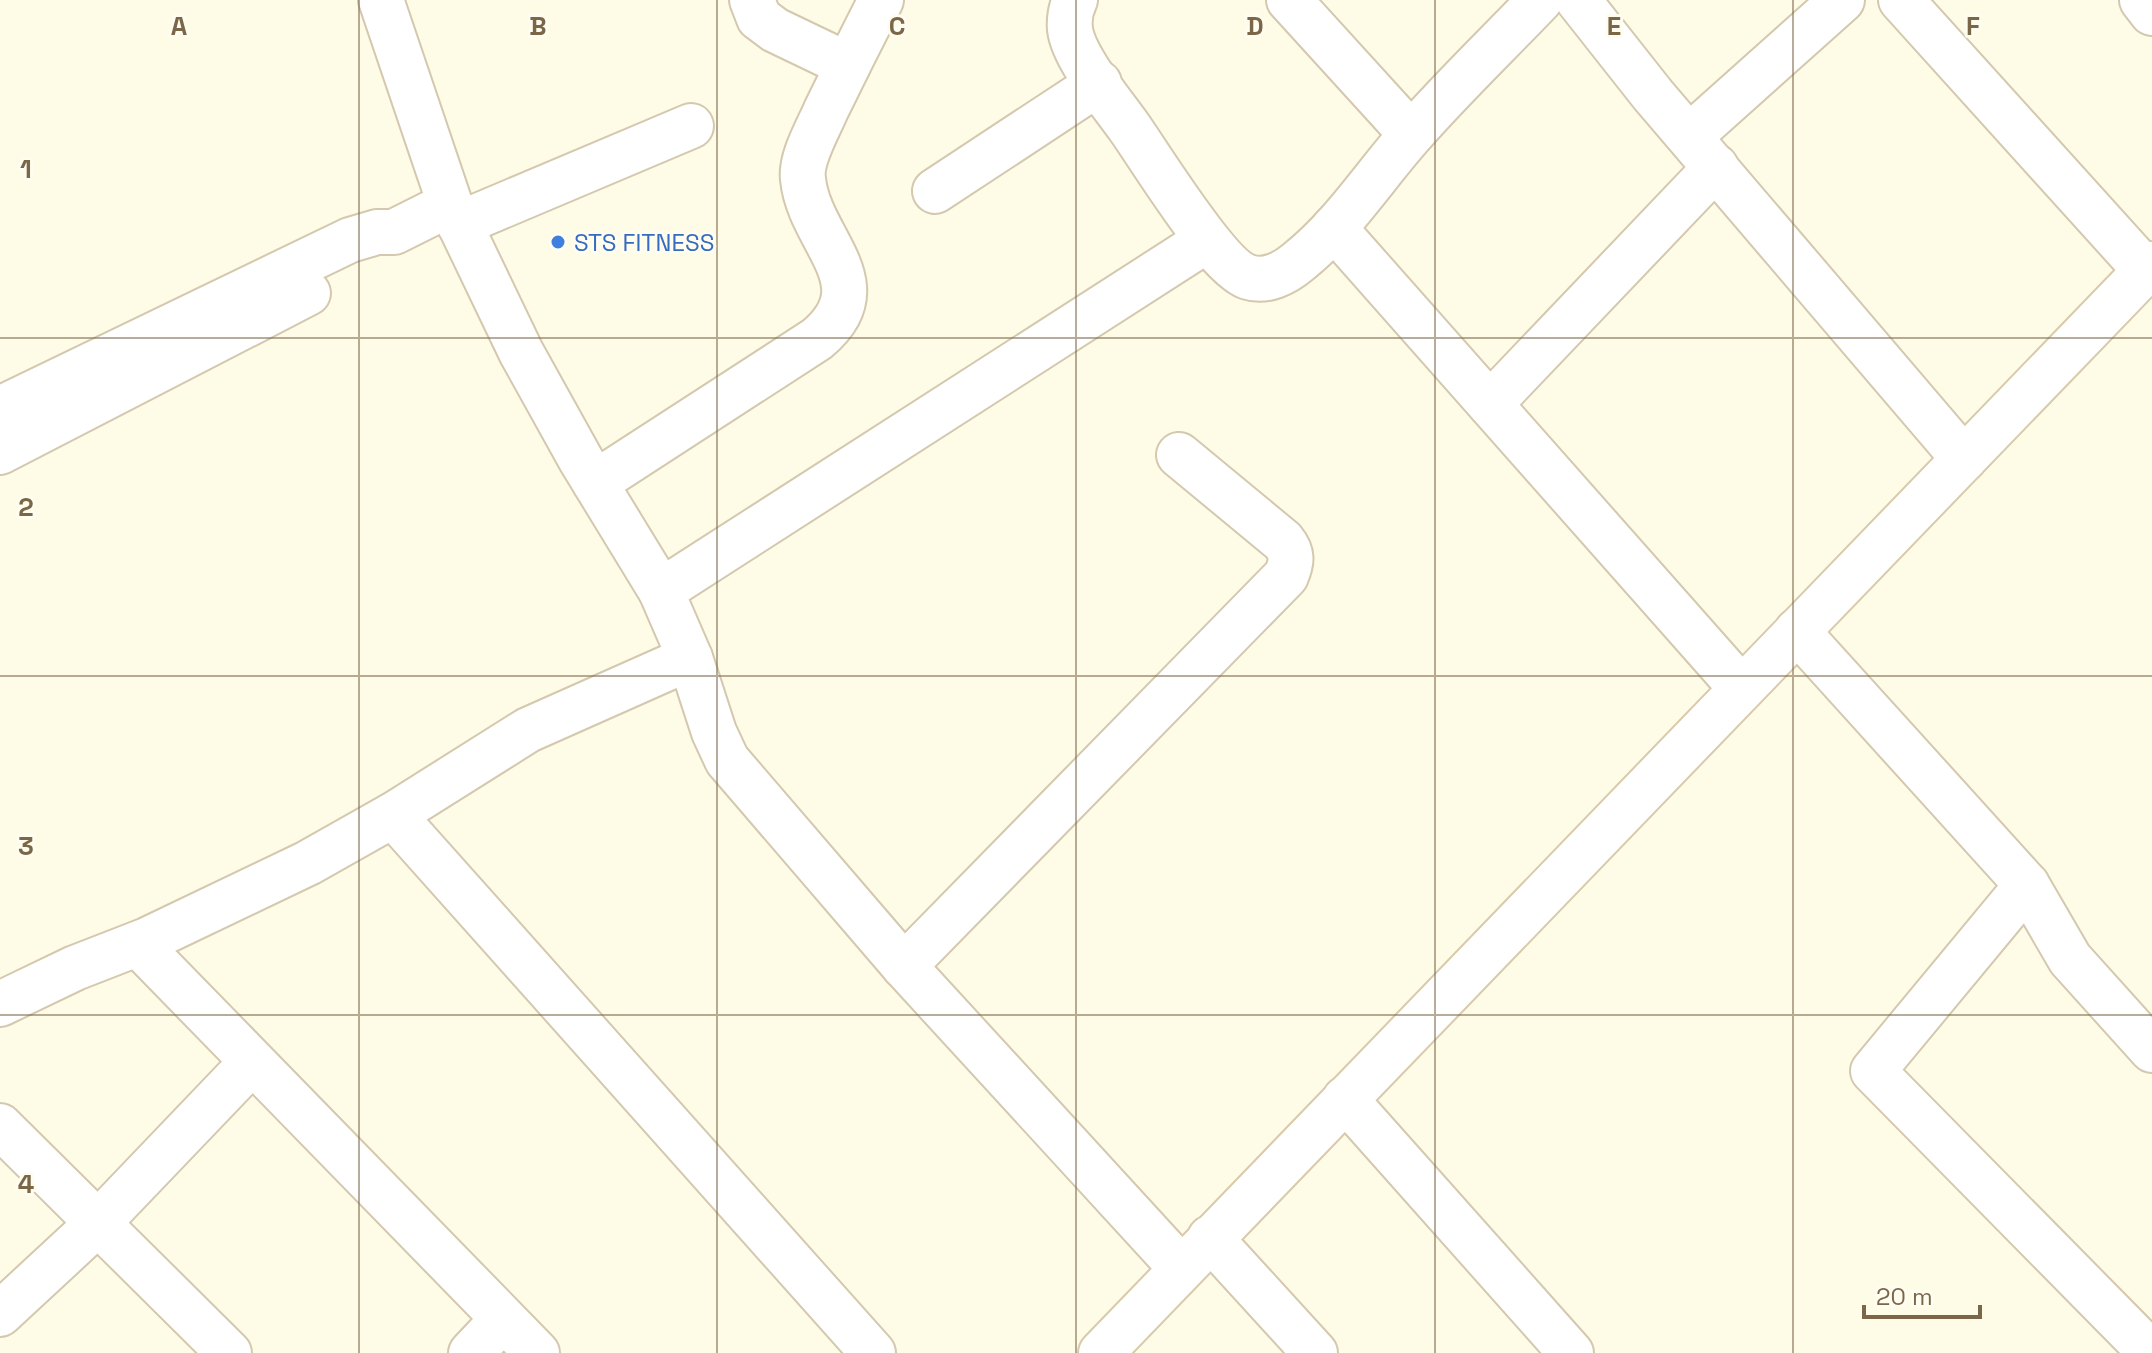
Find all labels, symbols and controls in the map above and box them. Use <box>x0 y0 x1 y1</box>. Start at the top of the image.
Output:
text: A <box>171 9 188 43</box>
text: B <box>529 9 547 43</box>
text: C <box>889 9 905 43</box>
text: D <box>1246 9 1264 43</box>
text: E <box>1607 9 1621 43</box>
text: F <box>1966 9 1980 43</box>
text: 1 <box>20 152 32 186</box>
place label: STS FITNESS <box>574 227 714 258</box>
marker: STS FITNESS <box>549 233 567 251</box>
text: 2 <box>18 490 34 524</box>
text: 3 <box>18 829 34 863</box>
text: 4 <box>18 1167 34 1201</box>
scale bar <box>1864 1269 1980 1319</box>
text: 20 m <box>1876 1281 1933 1312</box>

